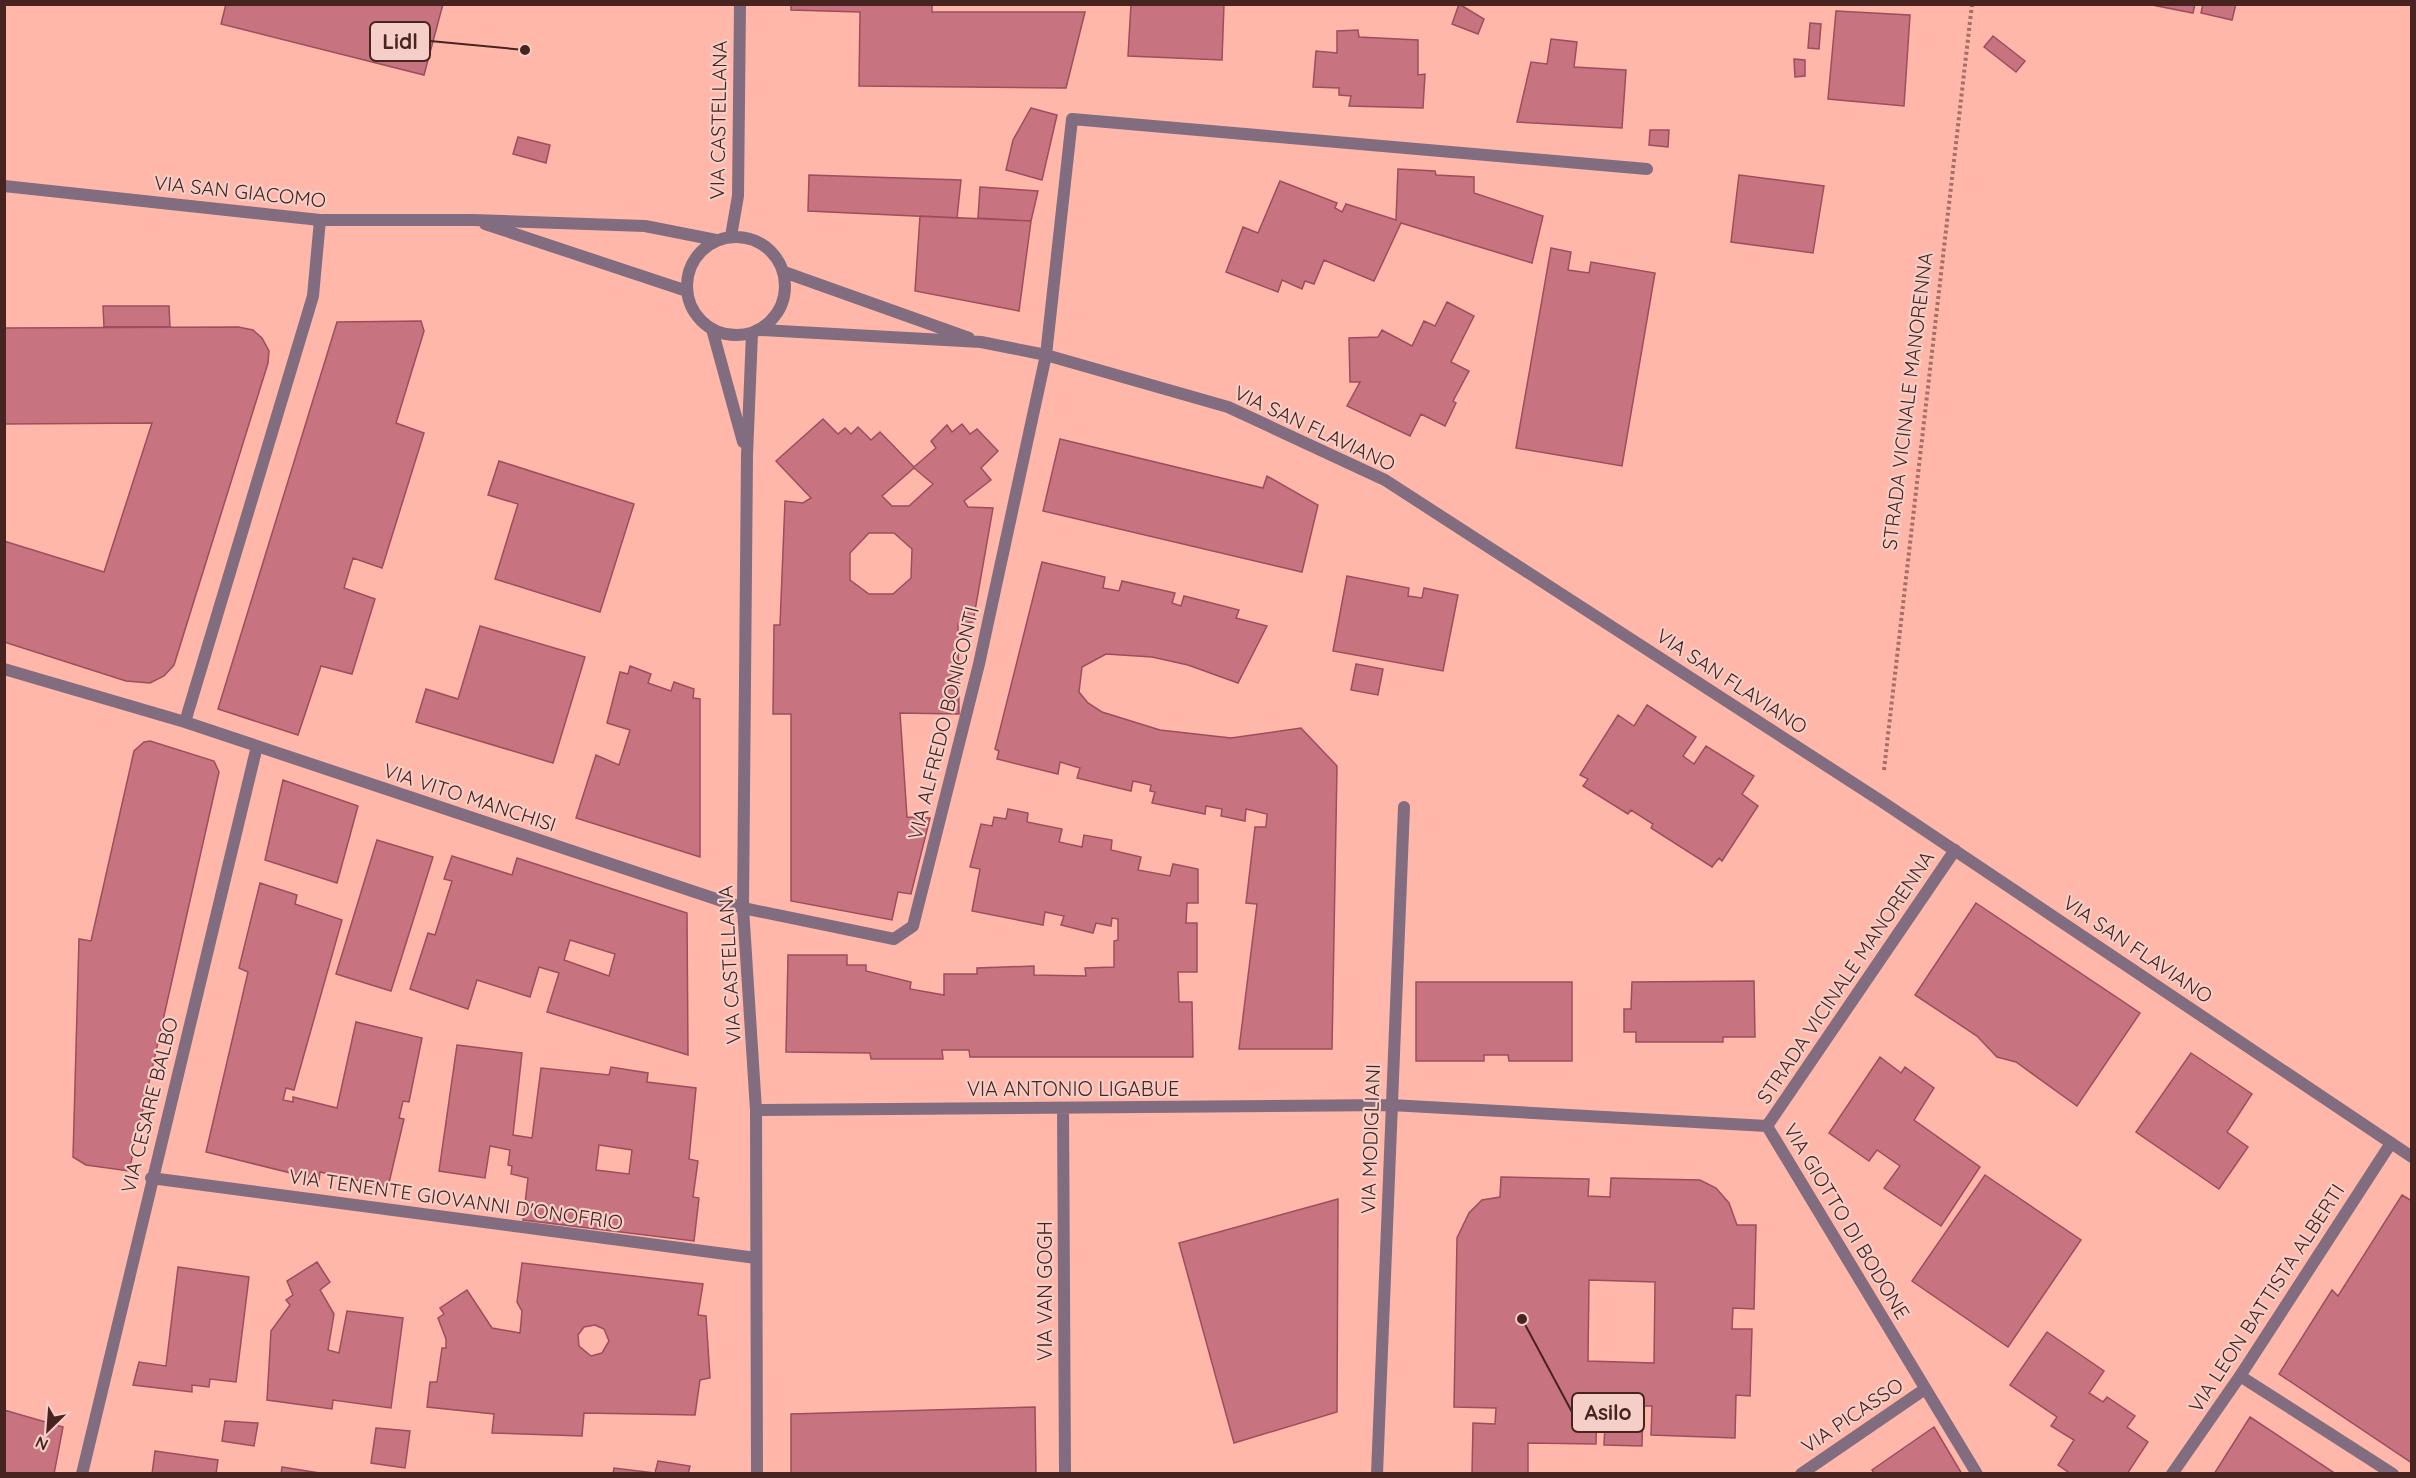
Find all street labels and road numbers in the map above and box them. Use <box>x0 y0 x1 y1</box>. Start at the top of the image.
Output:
street label: VIA CASTELLANA <box>704 40 732 200</box>
street label: VIA SAN GIACOMO <box>153 170 327 212</box>
street label: STRADA VICINALE MANORENNA <box>1876 251 1938 551</box>
street label: VIA SAN FLAVIANO <box>1230 380 1400 476</box>
street label: VIA ALFREDO BONICONTI <box>902 604 984 842</box>
street label: VIA SAN FLAVIANO <box>1652 623 1812 739</box>
street label: VIA VITO MANCHISI <box>380 757 560 837</box>
street label: STRADA VICINALE MANORENNA <box>1751 846 1939 1108</box>
street label: VIA CASTELLANA <box>712 885 746 1045</box>
street label: VIA SAN FLAVIANO <box>2058 890 2218 1008</box>
street label: VIA CESARE BALBO <box>115 1014 183 1196</box>
street label: VIA MODIGLIANI <box>1355 1064 1385 1214</box>
street label: VIA ANTONIO LIGABUE <box>967 1076 1179 1101</box>
street label: VIA GIOTTO DI BODONE <box>1778 1118 1916 1324</box>
street label: VIA TENENTE GIOVANNI D'ONOFRIO <box>287 1163 625 1235</box>
street label: VIA LEON BATTISTA ALBERTI <box>2183 1179 2349 1417</box>
street label: VIA VAN GOGH <box>1032 1221 1057 1361</box>
street label: VIA PICASSO <box>1796 1372 1908 1458</box>

